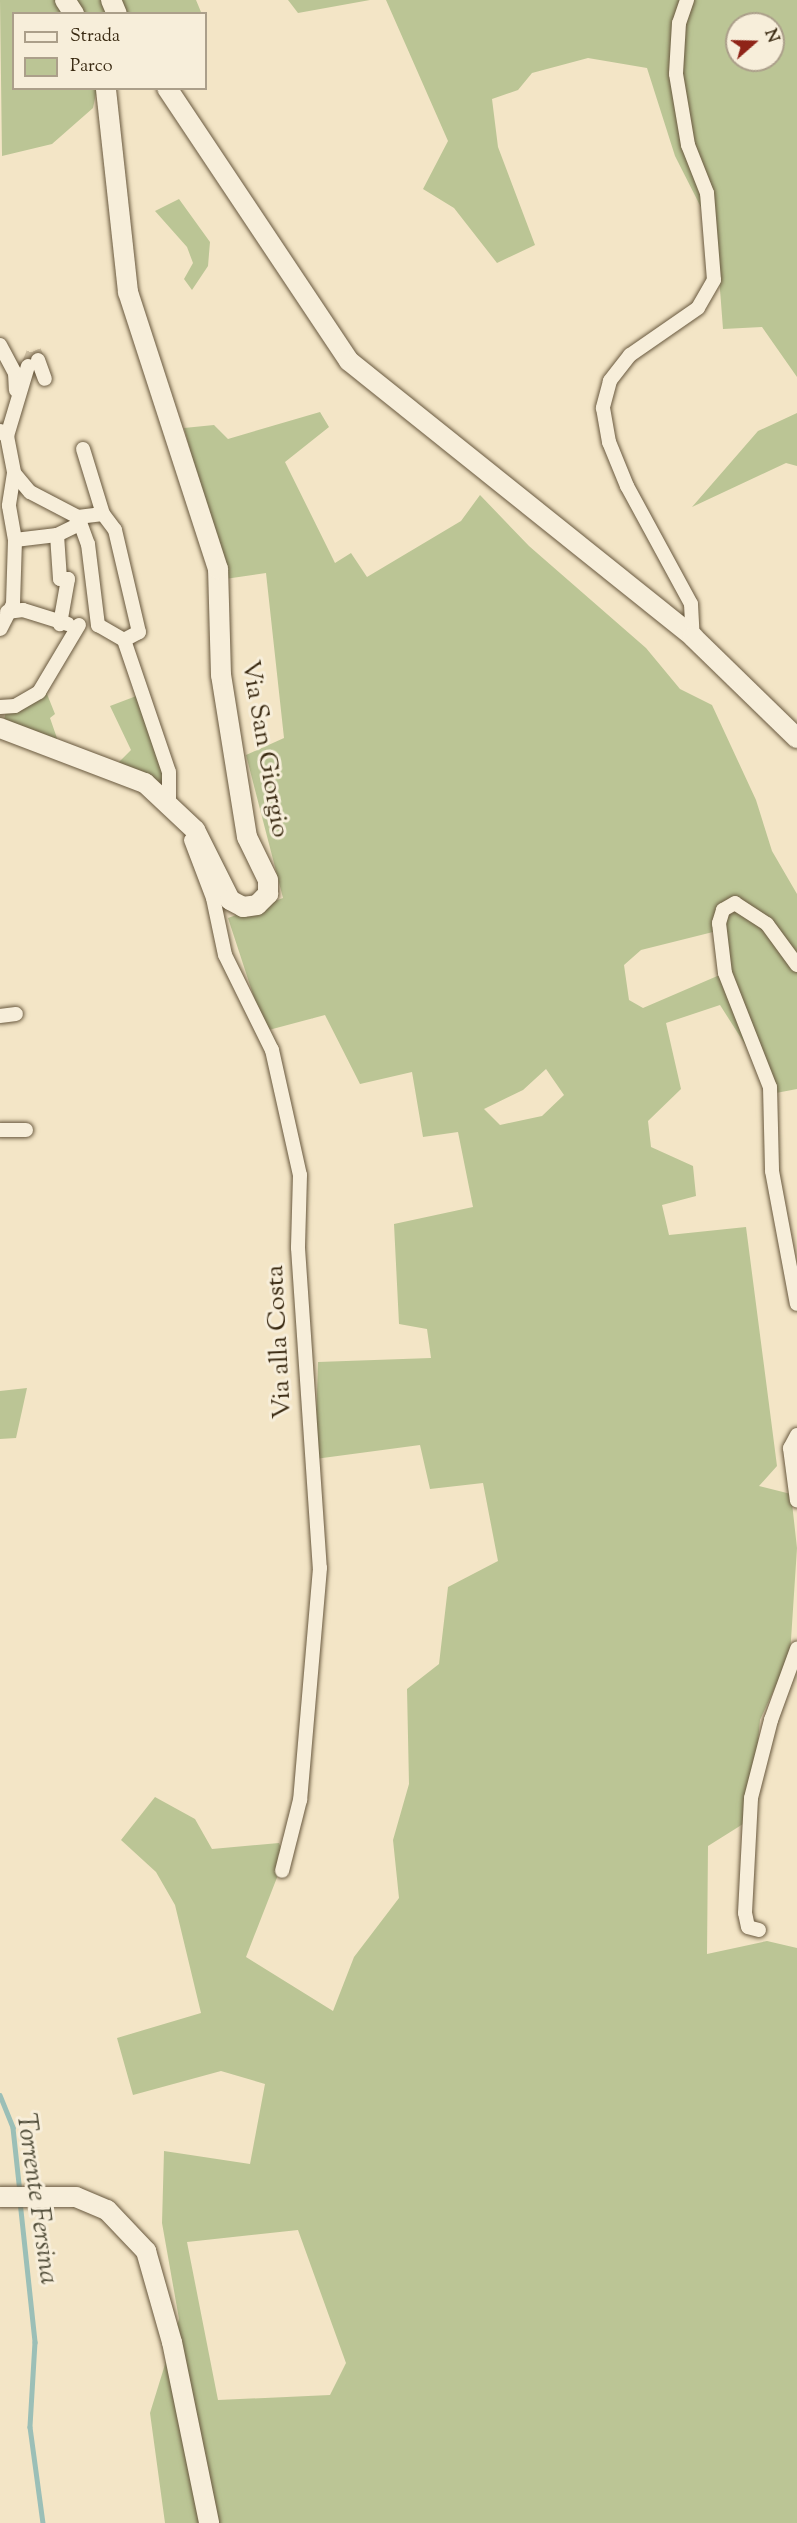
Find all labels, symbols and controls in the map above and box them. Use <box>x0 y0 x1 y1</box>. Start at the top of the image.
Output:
legend <box>12 12 207 90</box>
north arrow <box>725 12 785 72</box>
text: Strada <box>70 24 120 50</box>
text: N <box>758 26 783 46</box>
text: Parco <box>70 54 113 80</box>
street label: Via San Giorgio <box>233 658 295 840</box>
street label: Via alla Costa <box>260 1264 300 1420</box>
water label: Torrente Fersina <box>8 2111 64 2287</box>

